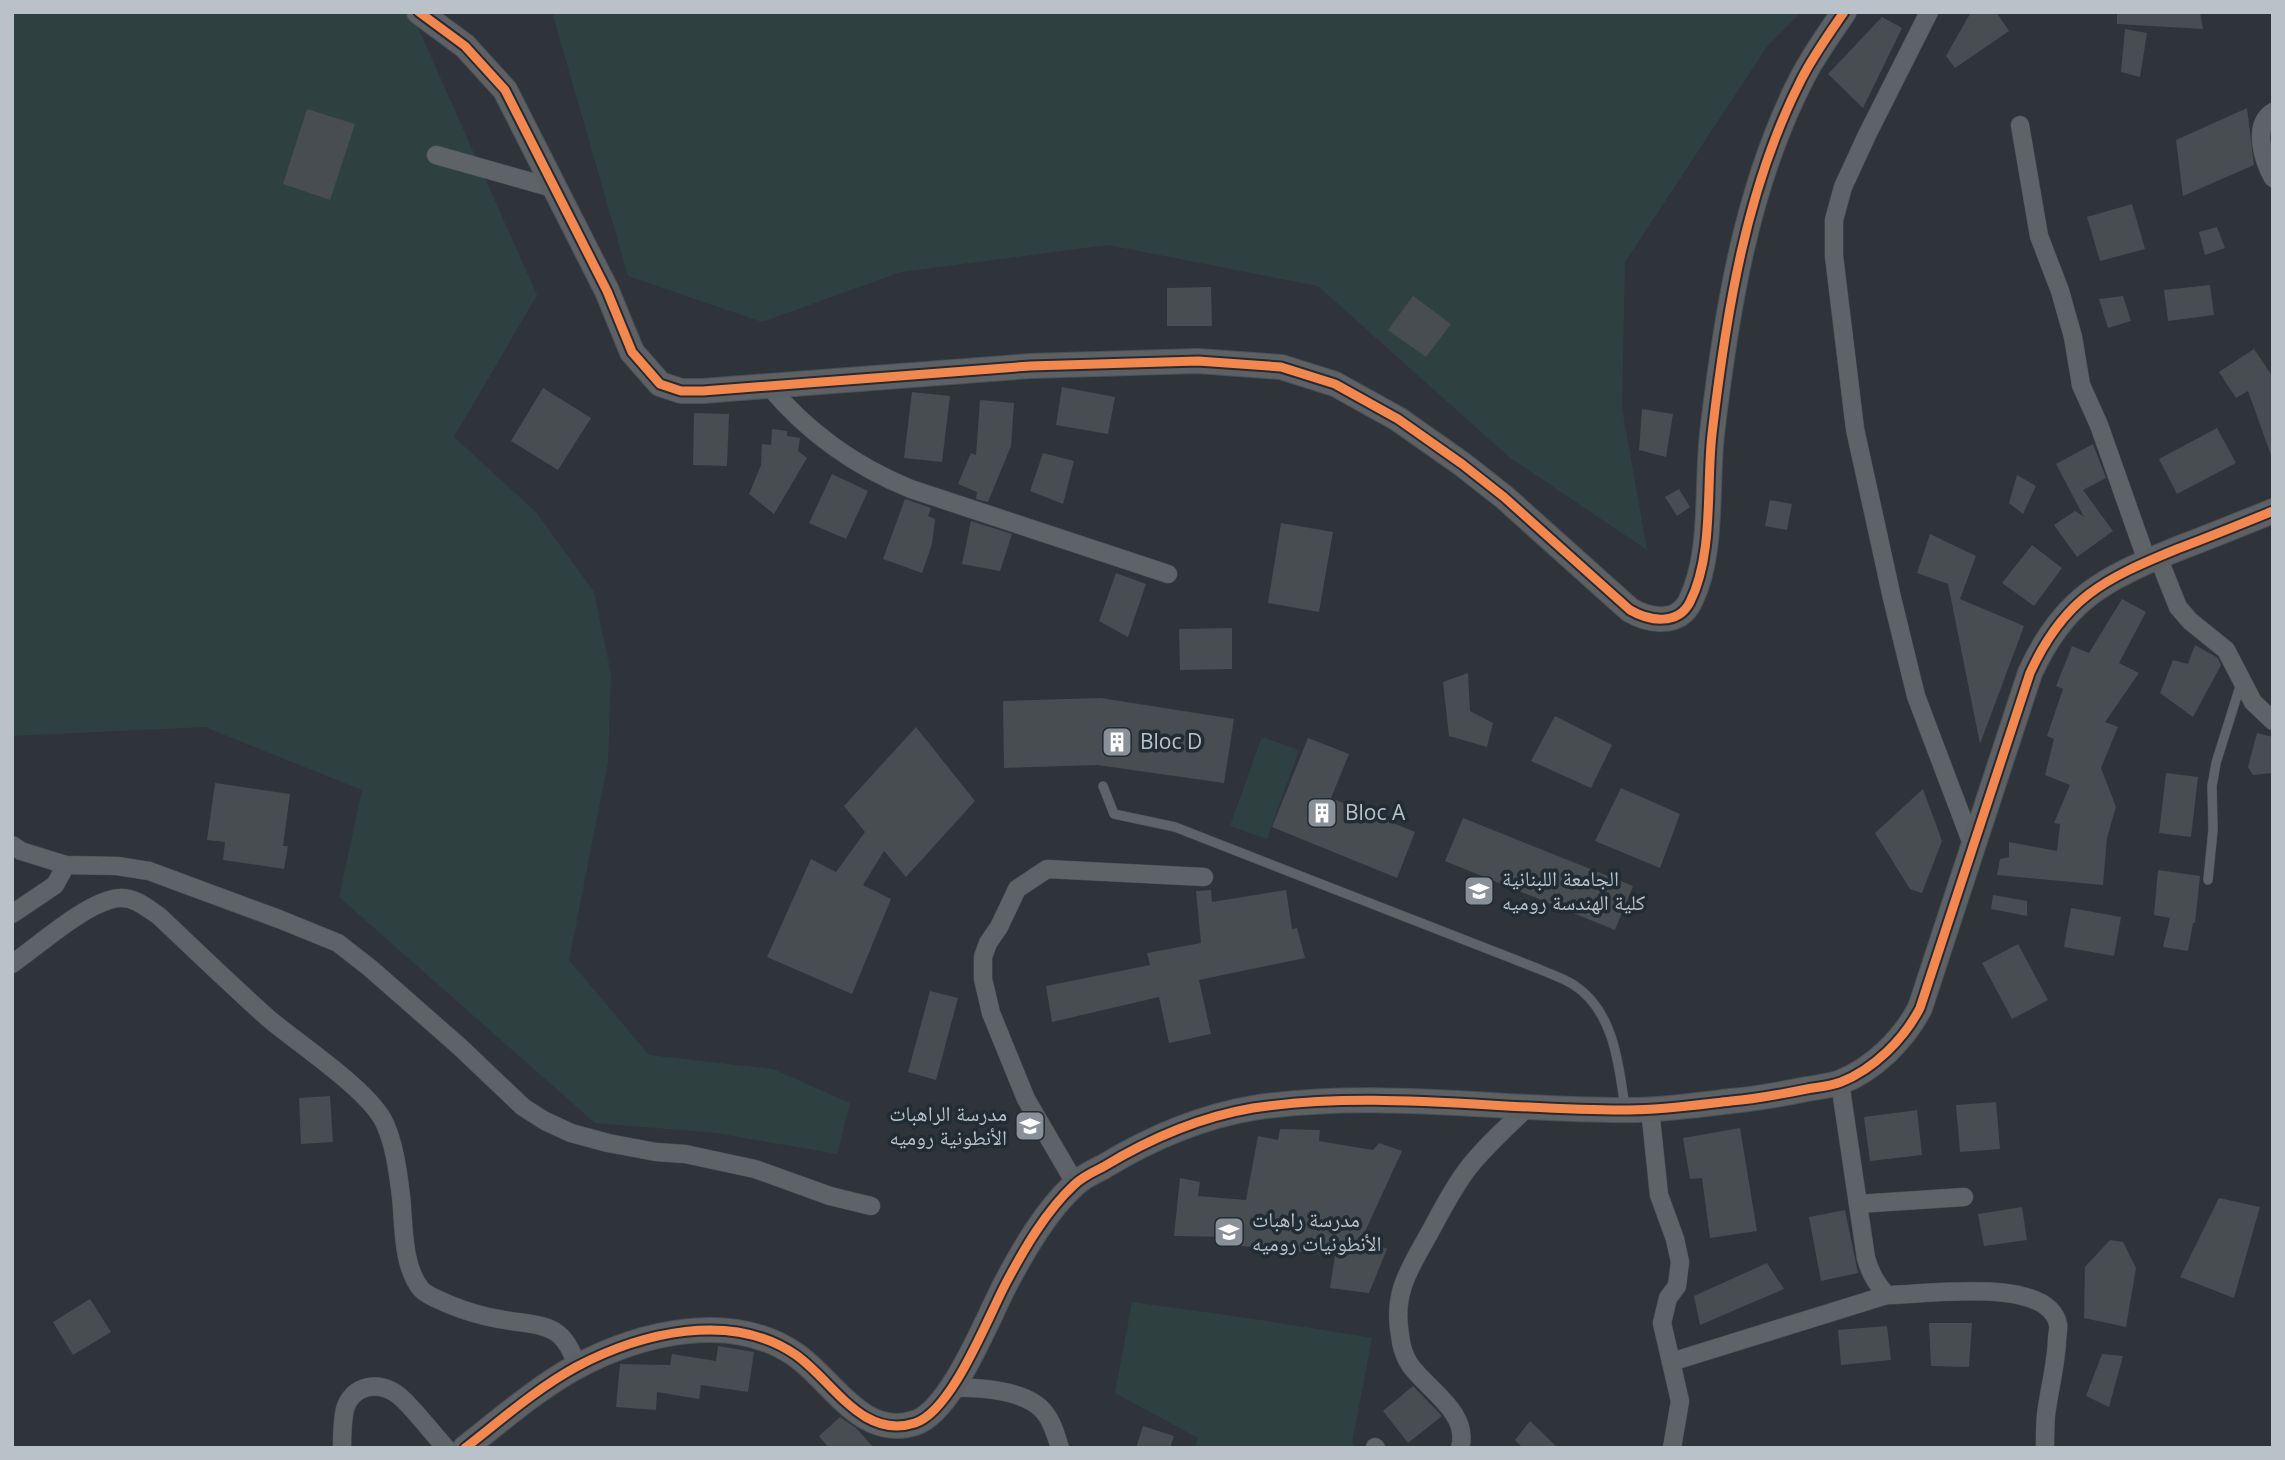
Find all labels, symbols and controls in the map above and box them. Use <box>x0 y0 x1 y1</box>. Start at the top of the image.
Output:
building icon: Bloc D <box>1100 725 1134 759</box>
place label: Bloc D <box>1140 727 1202 755</box>
building icon: Bloc A <box>1305 796 1339 830</box>
place label: Bloc A <box>1345 798 1406 826</box>
place label: الجامعة اللبنانية كلية الهندسة روميه <box>1502 864 1646 916</box>
school or university icon: الجامعة اللبنانية كلية الهندسة روميه <box>1462 874 1496 908</box>
place label: مدرسة الراهبات الأنطونية روميه <box>889 1099 1007 1151</box>
school or university icon: مدرسة الراهبات الأنطونية روميه <box>1013 1109 1047 1143</box>
place label: مدرسة راهبات الأنطونيات روميه <box>1252 1205 1382 1257</box>
school or university icon: مدرسة راهبات الأنطونيات روميه <box>1212 1215 1246 1249</box>

